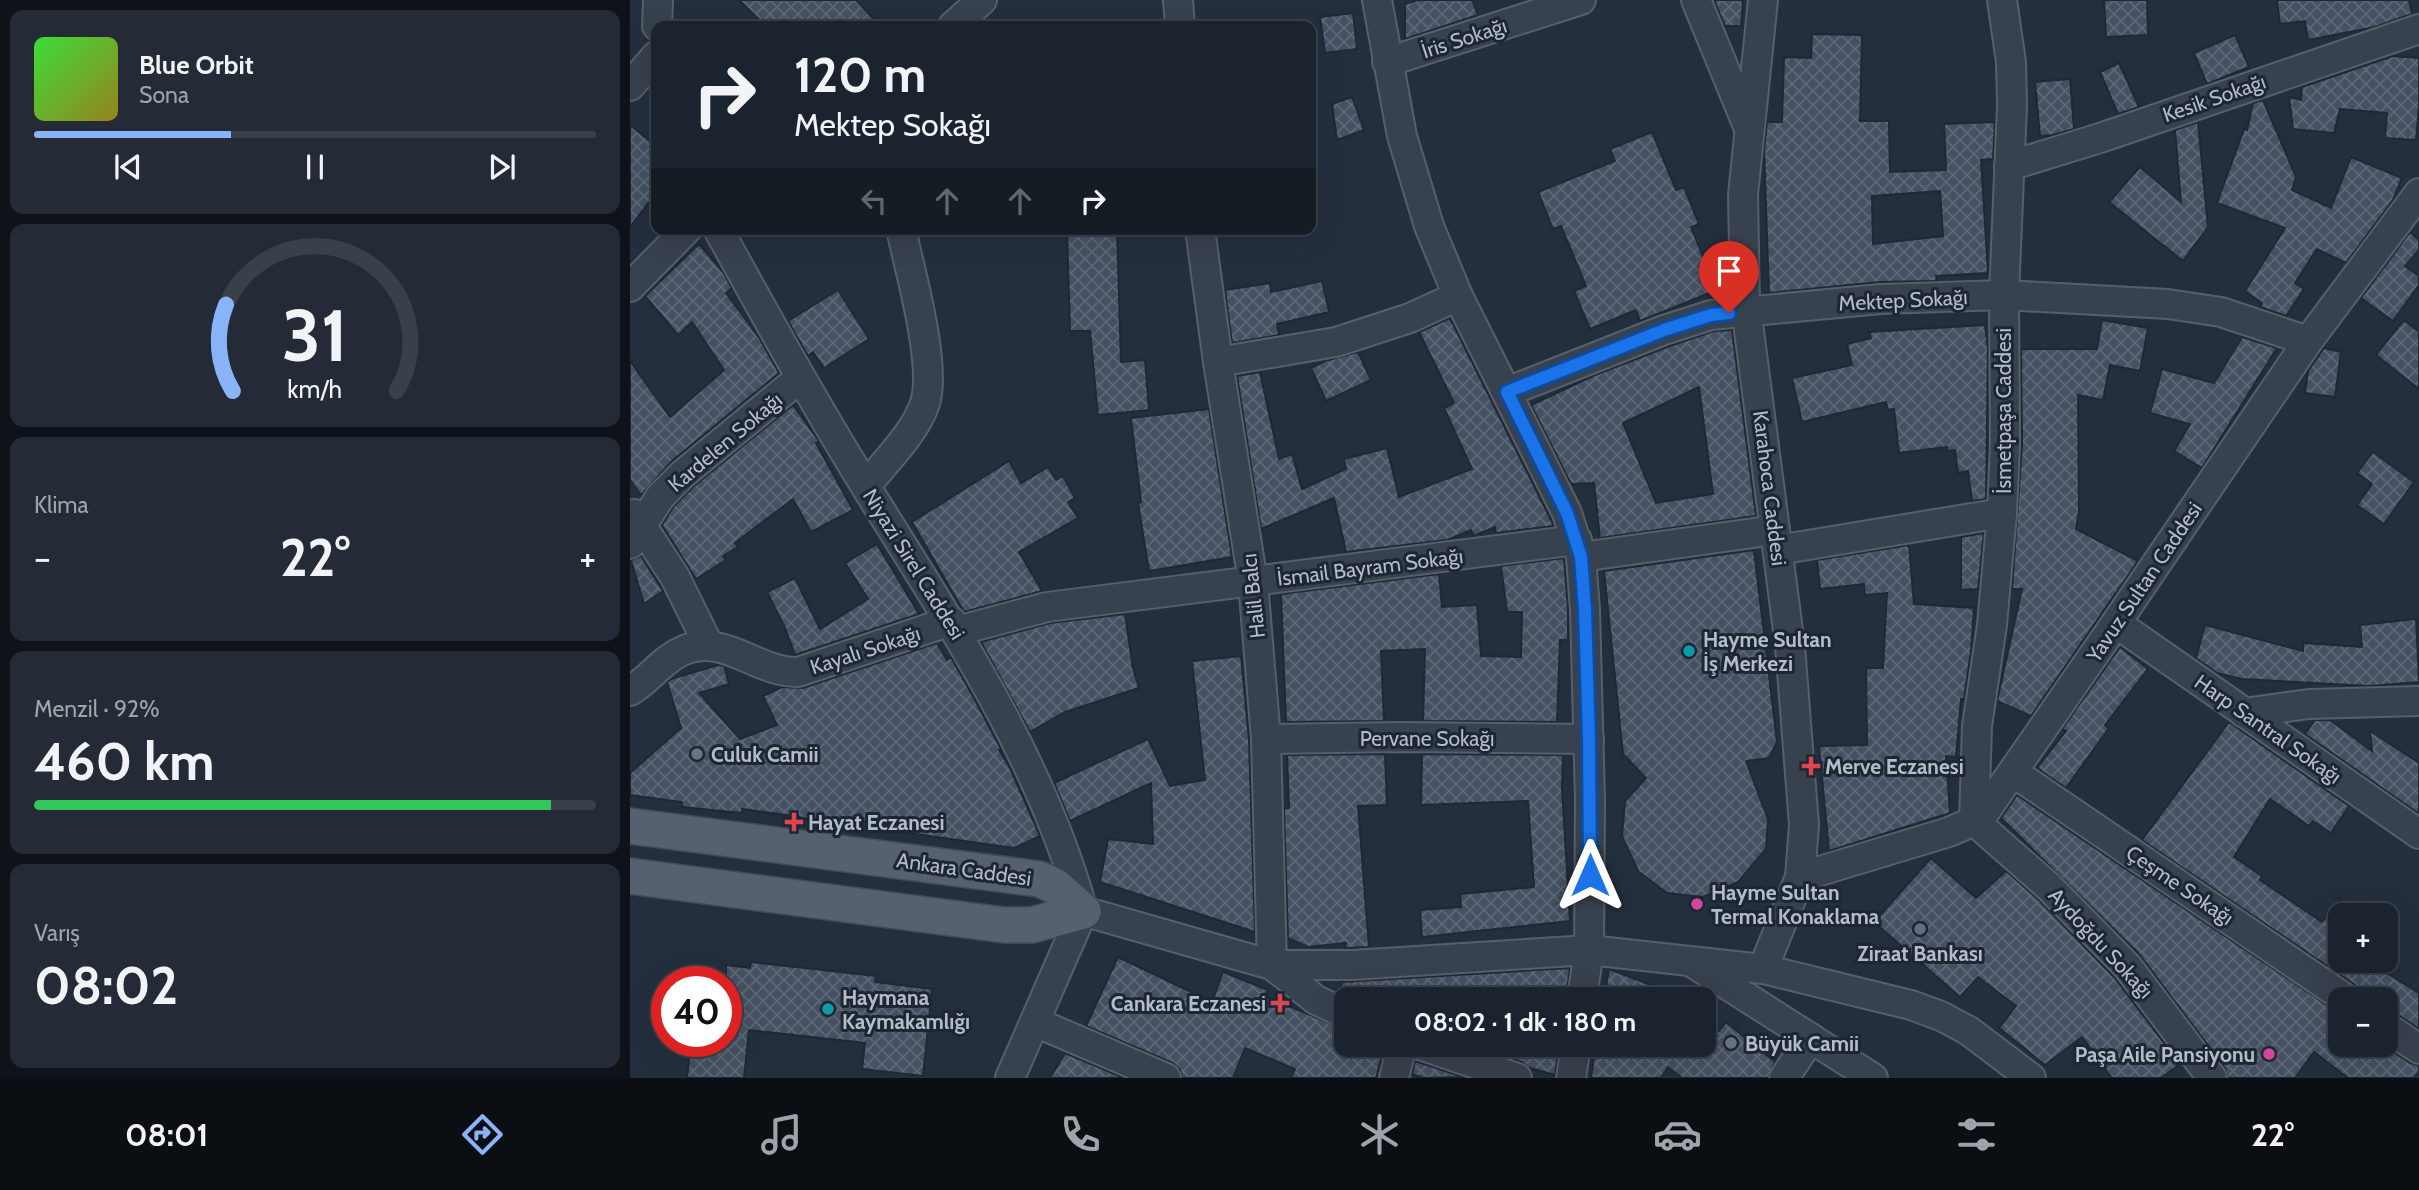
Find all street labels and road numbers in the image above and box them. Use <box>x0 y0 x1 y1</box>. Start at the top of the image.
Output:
street label: İris Sokağı <box>1418 13 1510 63</box>
street label: Kesik Sokağı <box>2159 69 2269 127</box>
street label: Mektep Sokağı <box>1838 284 1968 316</box>
street label: İsmetpaşa Caddesi <box>1991 328 2016 494</box>
street label: Kardelen Sokağı <box>663 387 787 497</box>
street label: Karahoca Caddesi <box>1748 409 1792 567</box>
street label: Niyazi Sirel Caddesi <box>858 484 970 644</box>
street label: Yavuz Sultan Caddesi <box>2081 497 2207 668</box>
street label: İsmail Bayram Sokağı <box>1276 543 1464 591</box>
street label: Halil Balcı <box>1236 552 1270 640</box>
street label: Kayalı Sokağı <box>807 620 923 680</box>
street label: Harp Santral Sokağı <box>2190 669 2346 789</box>
street label: Pervane Sokağı <box>1360 726 1494 751</box>
street label: Çeşme Sokağı <box>2122 840 2238 930</box>
street label: Ankara Caddesi <box>895 847 1033 891</box>
street label: Aydoğdu Sokağı <box>2044 883 2158 1003</box>

